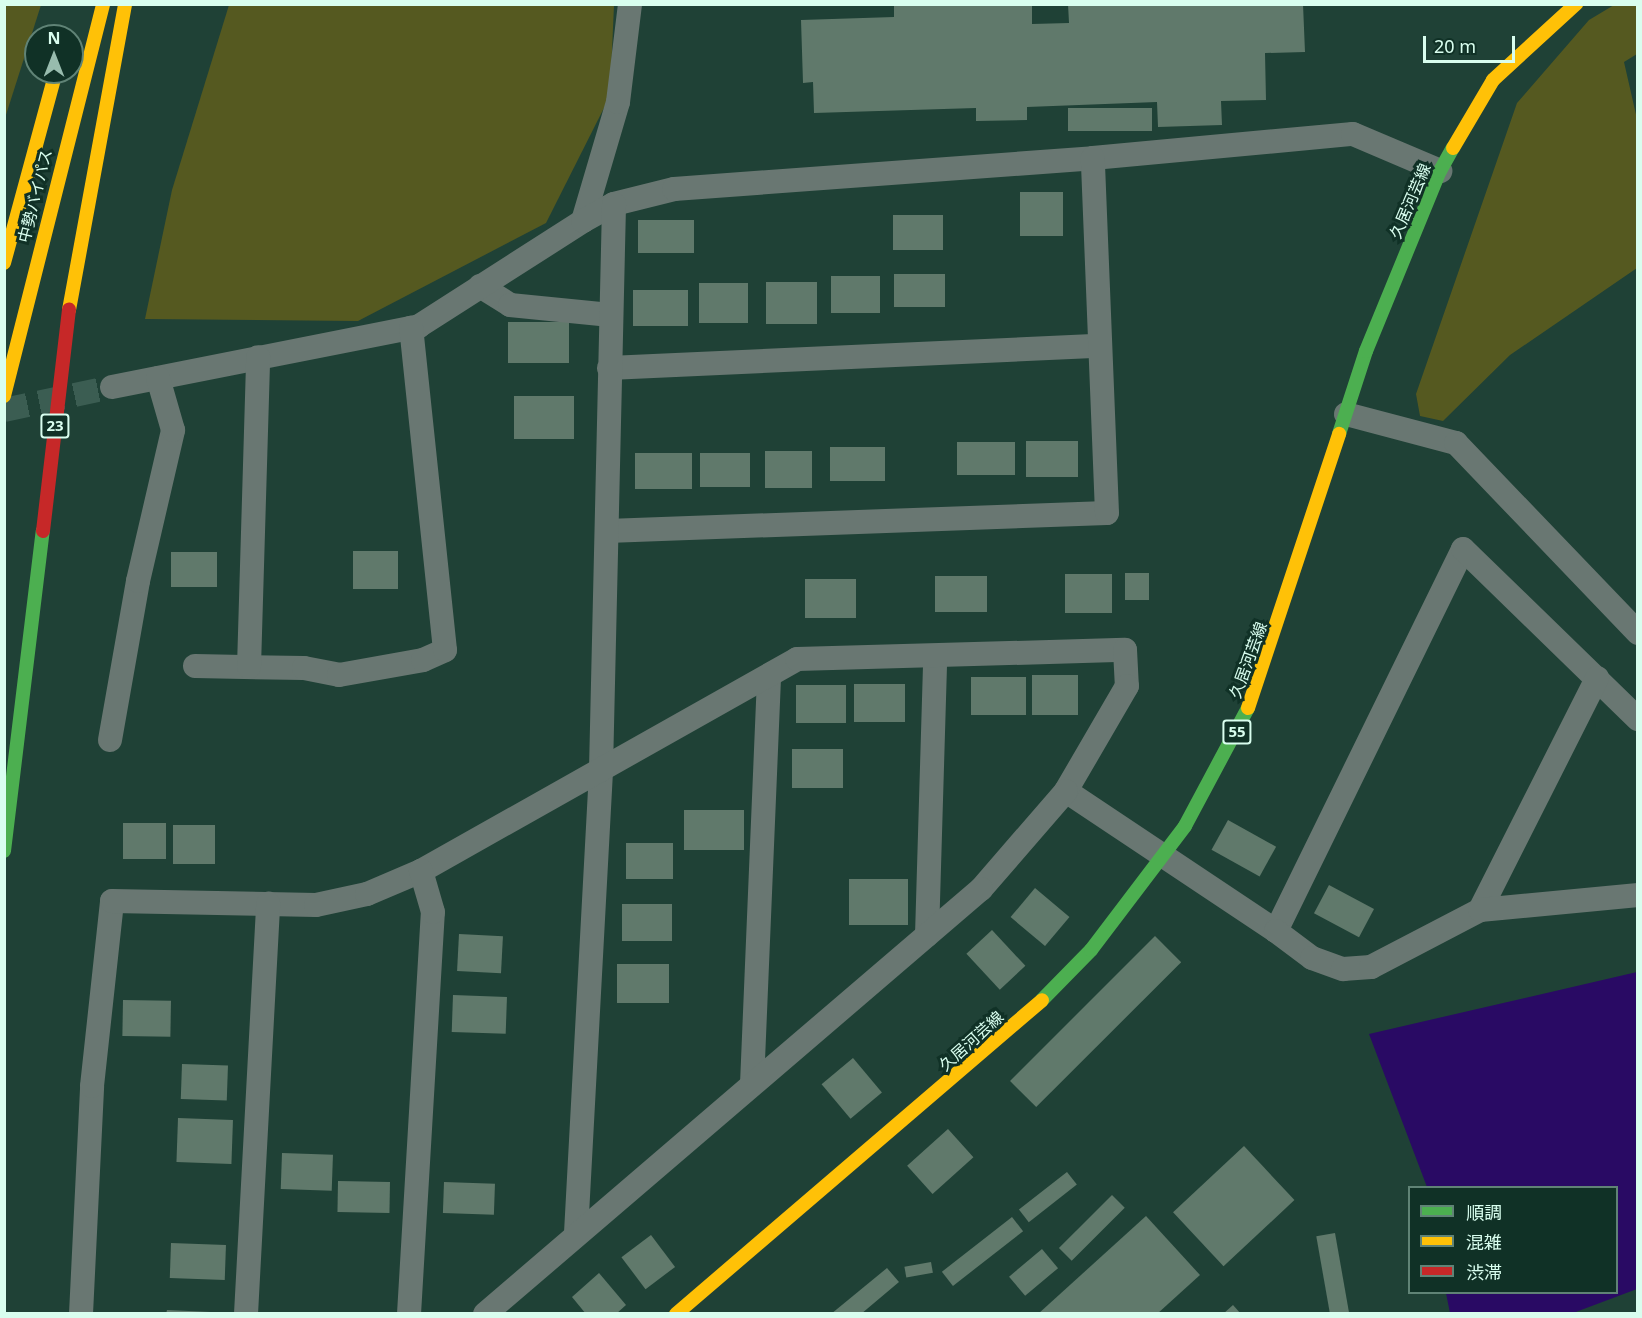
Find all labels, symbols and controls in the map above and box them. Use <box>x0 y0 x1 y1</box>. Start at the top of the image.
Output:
north arrow <box>24 24 84 84</box>
scale bar <box>1426 24 1518 62</box>
text: N <box>47 27 61 49</box>
text: 20 m <box>1434 34 1476 58</box>
street label: 中勢バイパス <box>14 147 56 245</box>
street label: 久居河芸線 <box>1386 160 1434 242</box>
road number: 23 <box>40 414 70 438</box>
street label: 久居河芸線 <box>1225 619 1271 701</box>
road number: 55 <box>1222 720 1252 744</box>
street label: 久居河芸線 <box>935 1007 1007 1075</box>
legend <box>1408 1186 1618 1294</box>
text: 順調 <box>1466 1200 1502 1224</box>
text: 混雑 <box>1466 1230 1502 1254</box>
text: 渋滞 <box>1466 1260 1502 1284</box>

